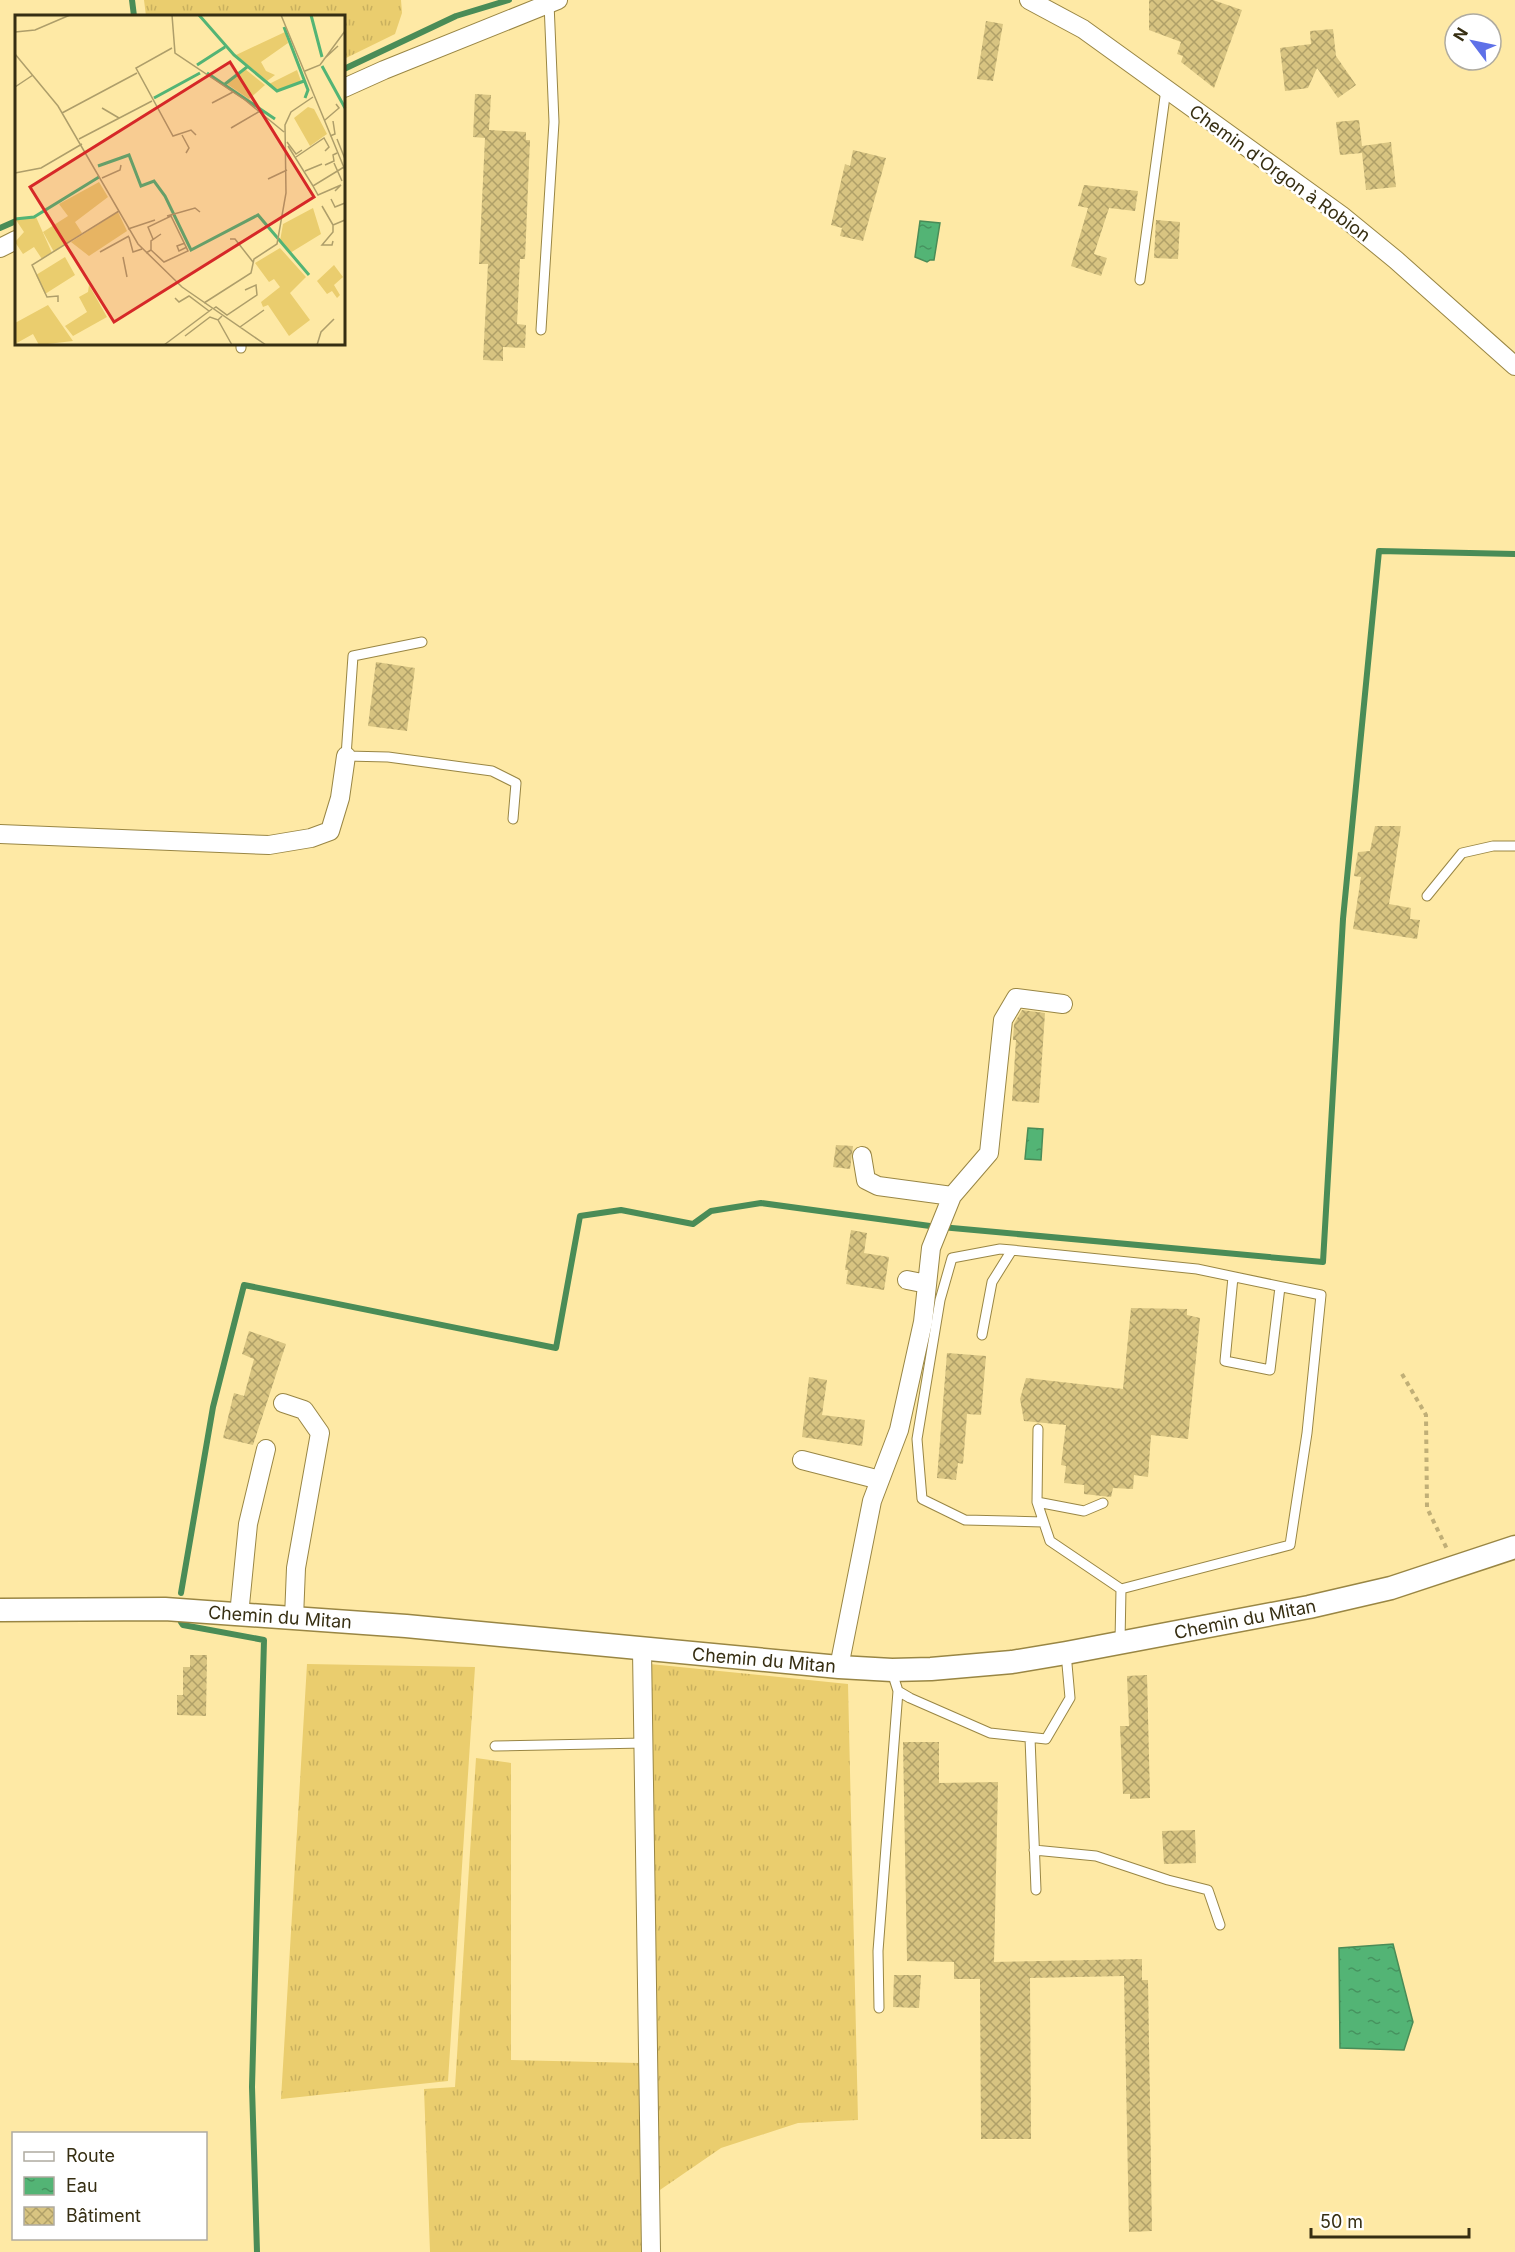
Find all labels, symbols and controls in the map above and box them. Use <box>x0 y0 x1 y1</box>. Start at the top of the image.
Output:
north arrow <box>1443 12 1503 72</box>
inset map <box>15 15 345 345</box>
text: N <box>1449 24 1472 45</box>
street label: Chemin d'Orgon à Robion <box>1185 100 1375 246</box>
street label: Chemin du Mitan <box>1172 1595 1318 1643</box>
street label: Chemin du Mitan <box>207 1601 353 1633</box>
street label: Chemin du Mitan <box>691 1643 837 1677</box>
legend <box>12 2132 207 2240</box>
text: Route <box>66 2145 115 2166</box>
text: Eau <box>66 2175 98 2196</box>
scale bar <box>1311 2201 1468 2239</box>
text: Bâtiment <box>66 2205 141 2226</box>
text: 50 m <box>1320 2211 1363 2232</box>

